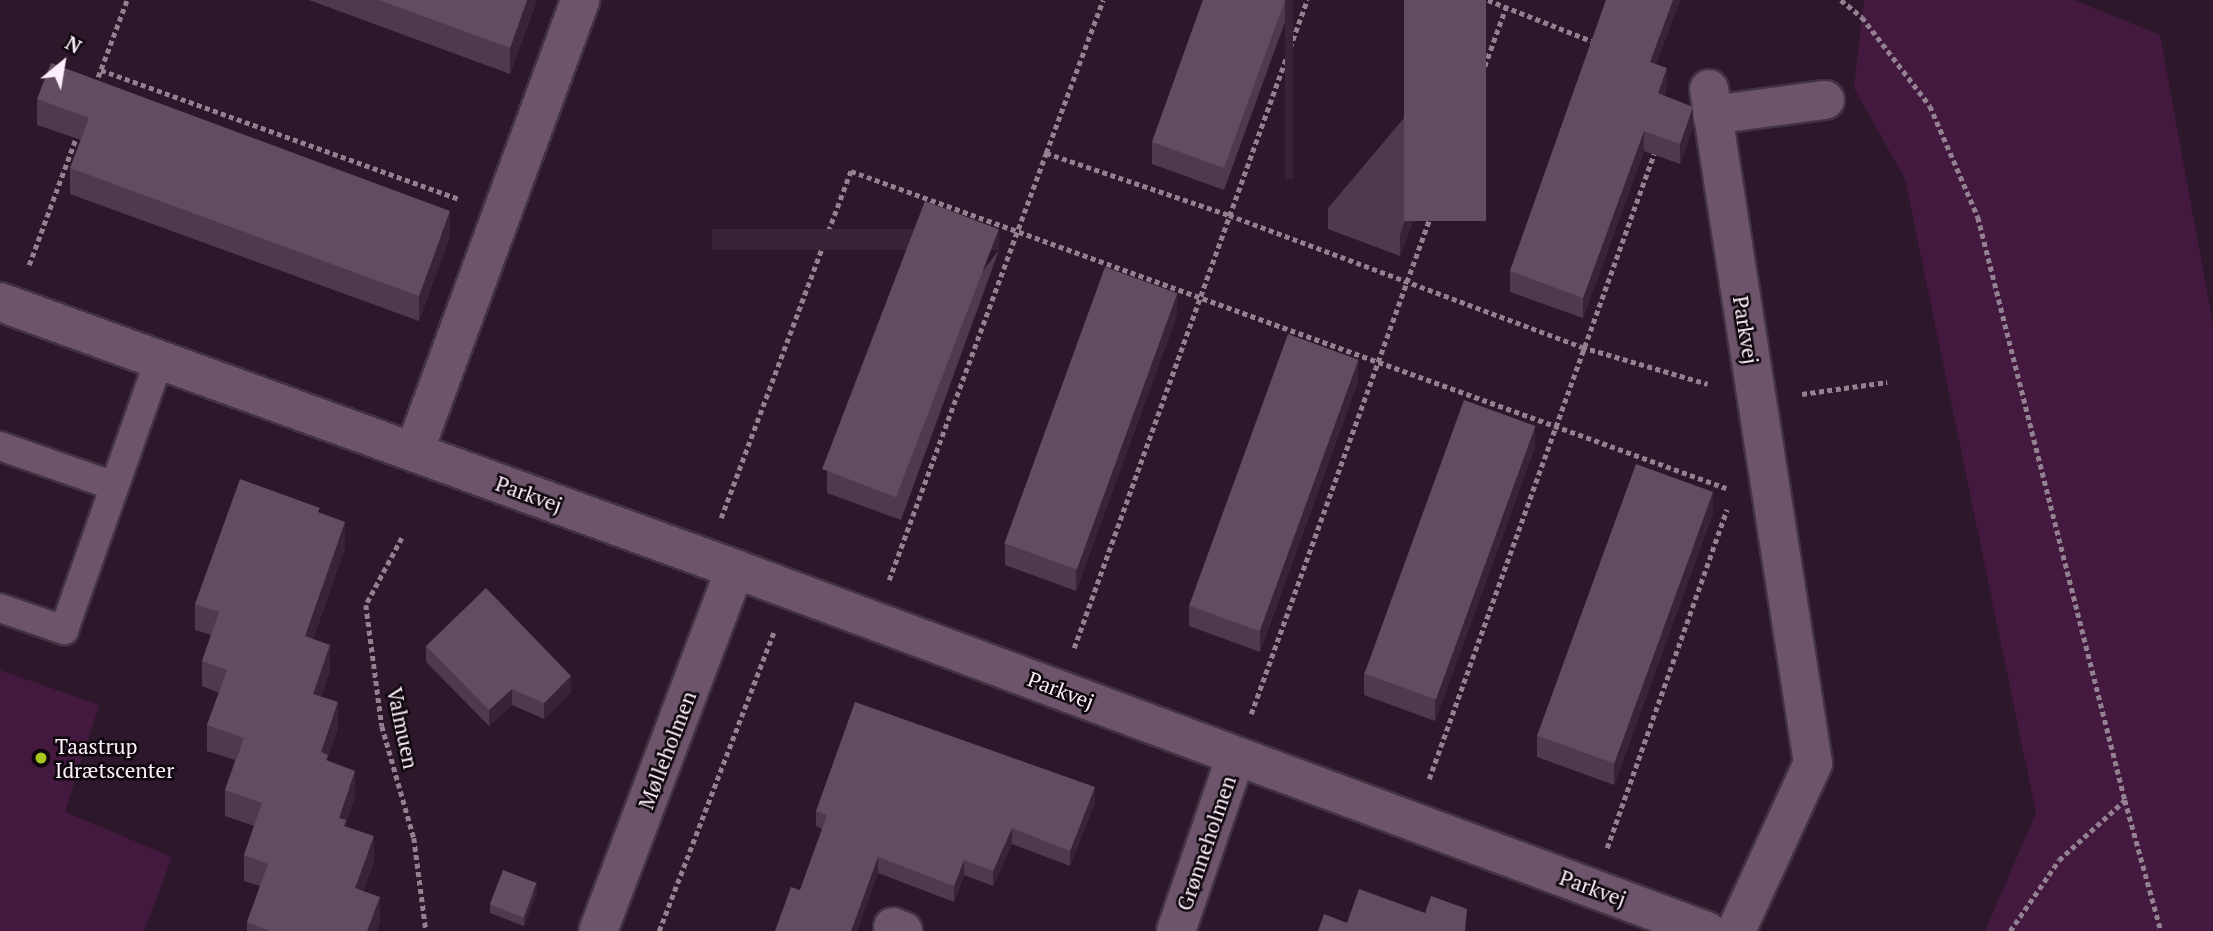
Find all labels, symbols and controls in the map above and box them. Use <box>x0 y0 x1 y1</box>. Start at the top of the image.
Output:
north arrow <box>28 28 98 98</box>
text: N <box>61 30 86 59</box>
street label: Parkvej <box>1728 294 1764 366</box>
street label: Parkvej <box>492 470 566 518</box>
street label: Parkvej <box>1024 666 1098 714</box>
street label: Valmuen <box>382 685 424 771</box>
street label: Mølleholmen <box>633 687 701 813</box>
place label: Taastrup Idrætscenter <box>55 733 174 783</box>
marker: Taastrup Idrætscenter <box>33 750 49 766</box>
street label: Grønneholmen <box>1171 772 1241 914</box>
street label: Parkvej <box>1556 864 1630 912</box>

